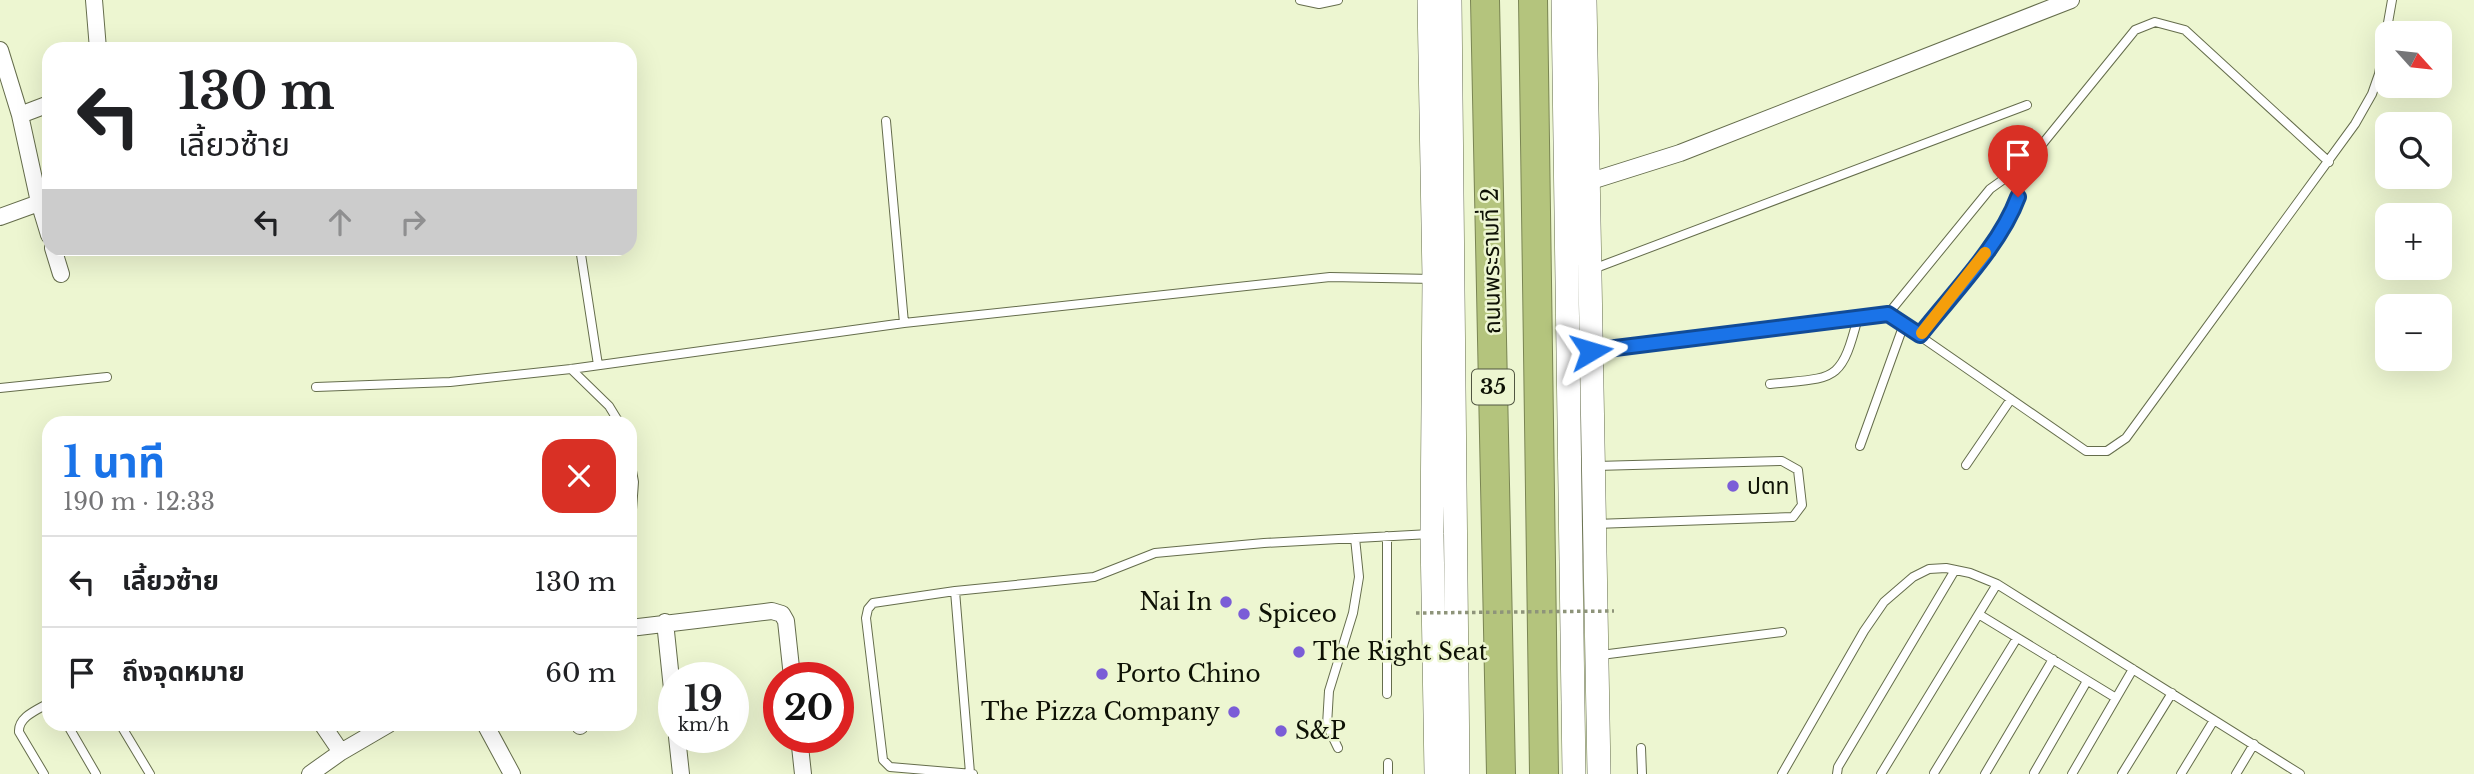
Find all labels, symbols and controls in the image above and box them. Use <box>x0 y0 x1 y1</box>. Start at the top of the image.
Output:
north arrow <box>2375 21 2452 98</box>
map controls <box>2375 21 2452 371</box>
text: 130 m <box>178 61 335 122</box>
icon: left <box>63 70 154 161</box>
button: search <box>2375 112 2452 189</box>
text: เลี้ยวซ้าย <box>178 125 290 165</box>
pin <box>1988 125 2048 197</box>
icon: arrive <box>1999 136 2037 174</box>
street label: ถนนพระรามที่ 2 <box>1474 188 1506 335</box>
icon: left <box>248 203 286 241</box>
icon: ahead <box>321 203 359 241</box>
icon: right <box>394 203 432 241</box>
button: + <box>2375 203 2452 280</box>
button: − <box>2375 294 2452 371</box>
position arrow <box>1554 314 1628 388</box>
road number: 35 <box>1472 370 1514 404</box>
text: 1 นาที <box>63 436 165 488</box>
button: close <box>542 439 616 513</box>
place label: ปตท <box>1747 472 1790 500</box>
marker: ปตท <box>1725 478 1741 494</box>
text: 190 m · 12:33 <box>63 488 215 516</box>
icon: left <box>63 563 101 601</box>
text: เลี้ยวซ้าย <box>122 565 219 597</box>
text: 130 m <box>534 566 616 598</box>
place label: Nai In <box>1140 588 1212 616</box>
marker: Nai In <box>1218 594 1234 610</box>
place label: Spiceo <box>1258 600 1337 628</box>
marker: Spiceo <box>1236 606 1252 622</box>
place label: The Right Seat <box>1313 638 1488 666</box>
marker: The Right Seat <box>1291 644 1307 660</box>
icon: arrive <box>63 654 101 692</box>
text: ถึงจุดหมาย <box>122 656 245 688</box>
text: 60 m <box>545 657 616 689</box>
place label: Porto Chino <box>1116 660 1260 688</box>
speed limit sign: 20 <box>763 662 854 753</box>
marker: Porto Chino <box>1094 666 1110 682</box>
text: 19 <box>684 677 723 720</box>
place label: The Pizza Company <box>981 698 1220 726</box>
marker: The Pizza Company <box>1226 704 1242 720</box>
text: km/h <box>678 714 729 736</box>
place label: S&P <box>1295 717 1346 745</box>
marker: S&P <box>1273 723 1289 739</box>

